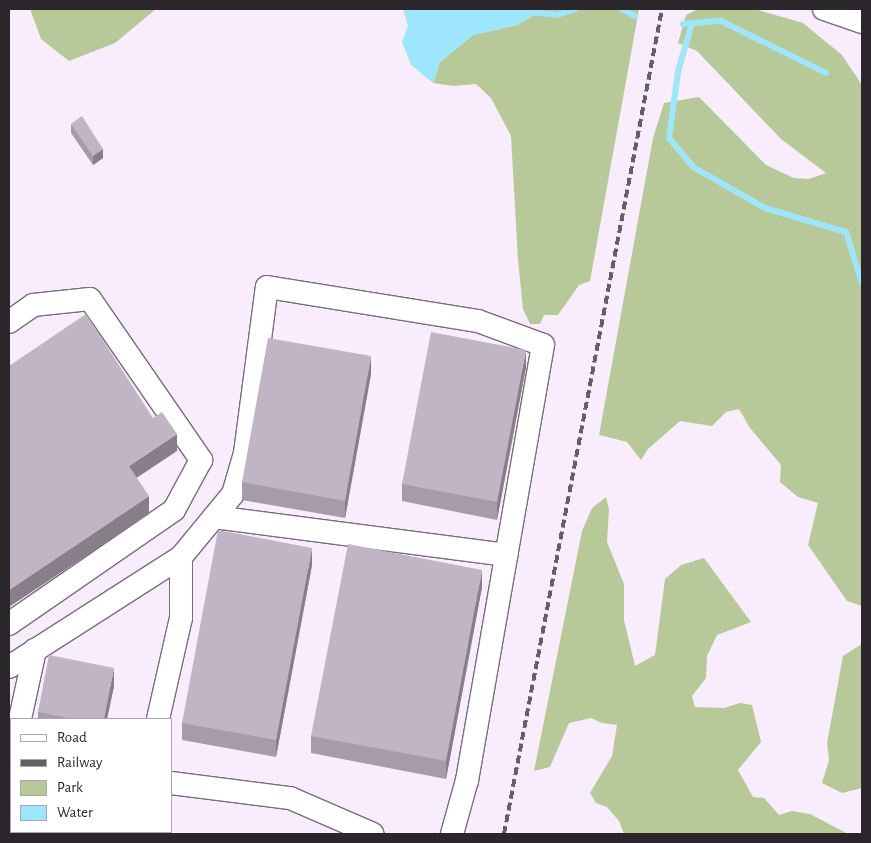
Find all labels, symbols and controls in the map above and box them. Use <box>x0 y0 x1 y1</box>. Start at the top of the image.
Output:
legend <box>10 718 172 833</box>
text: Road <box>57 730 87 745</box>
text: Railway <box>57 755 102 770</box>
text: Park <box>57 780 83 795</box>
text: Water <box>57 805 93 820</box>

